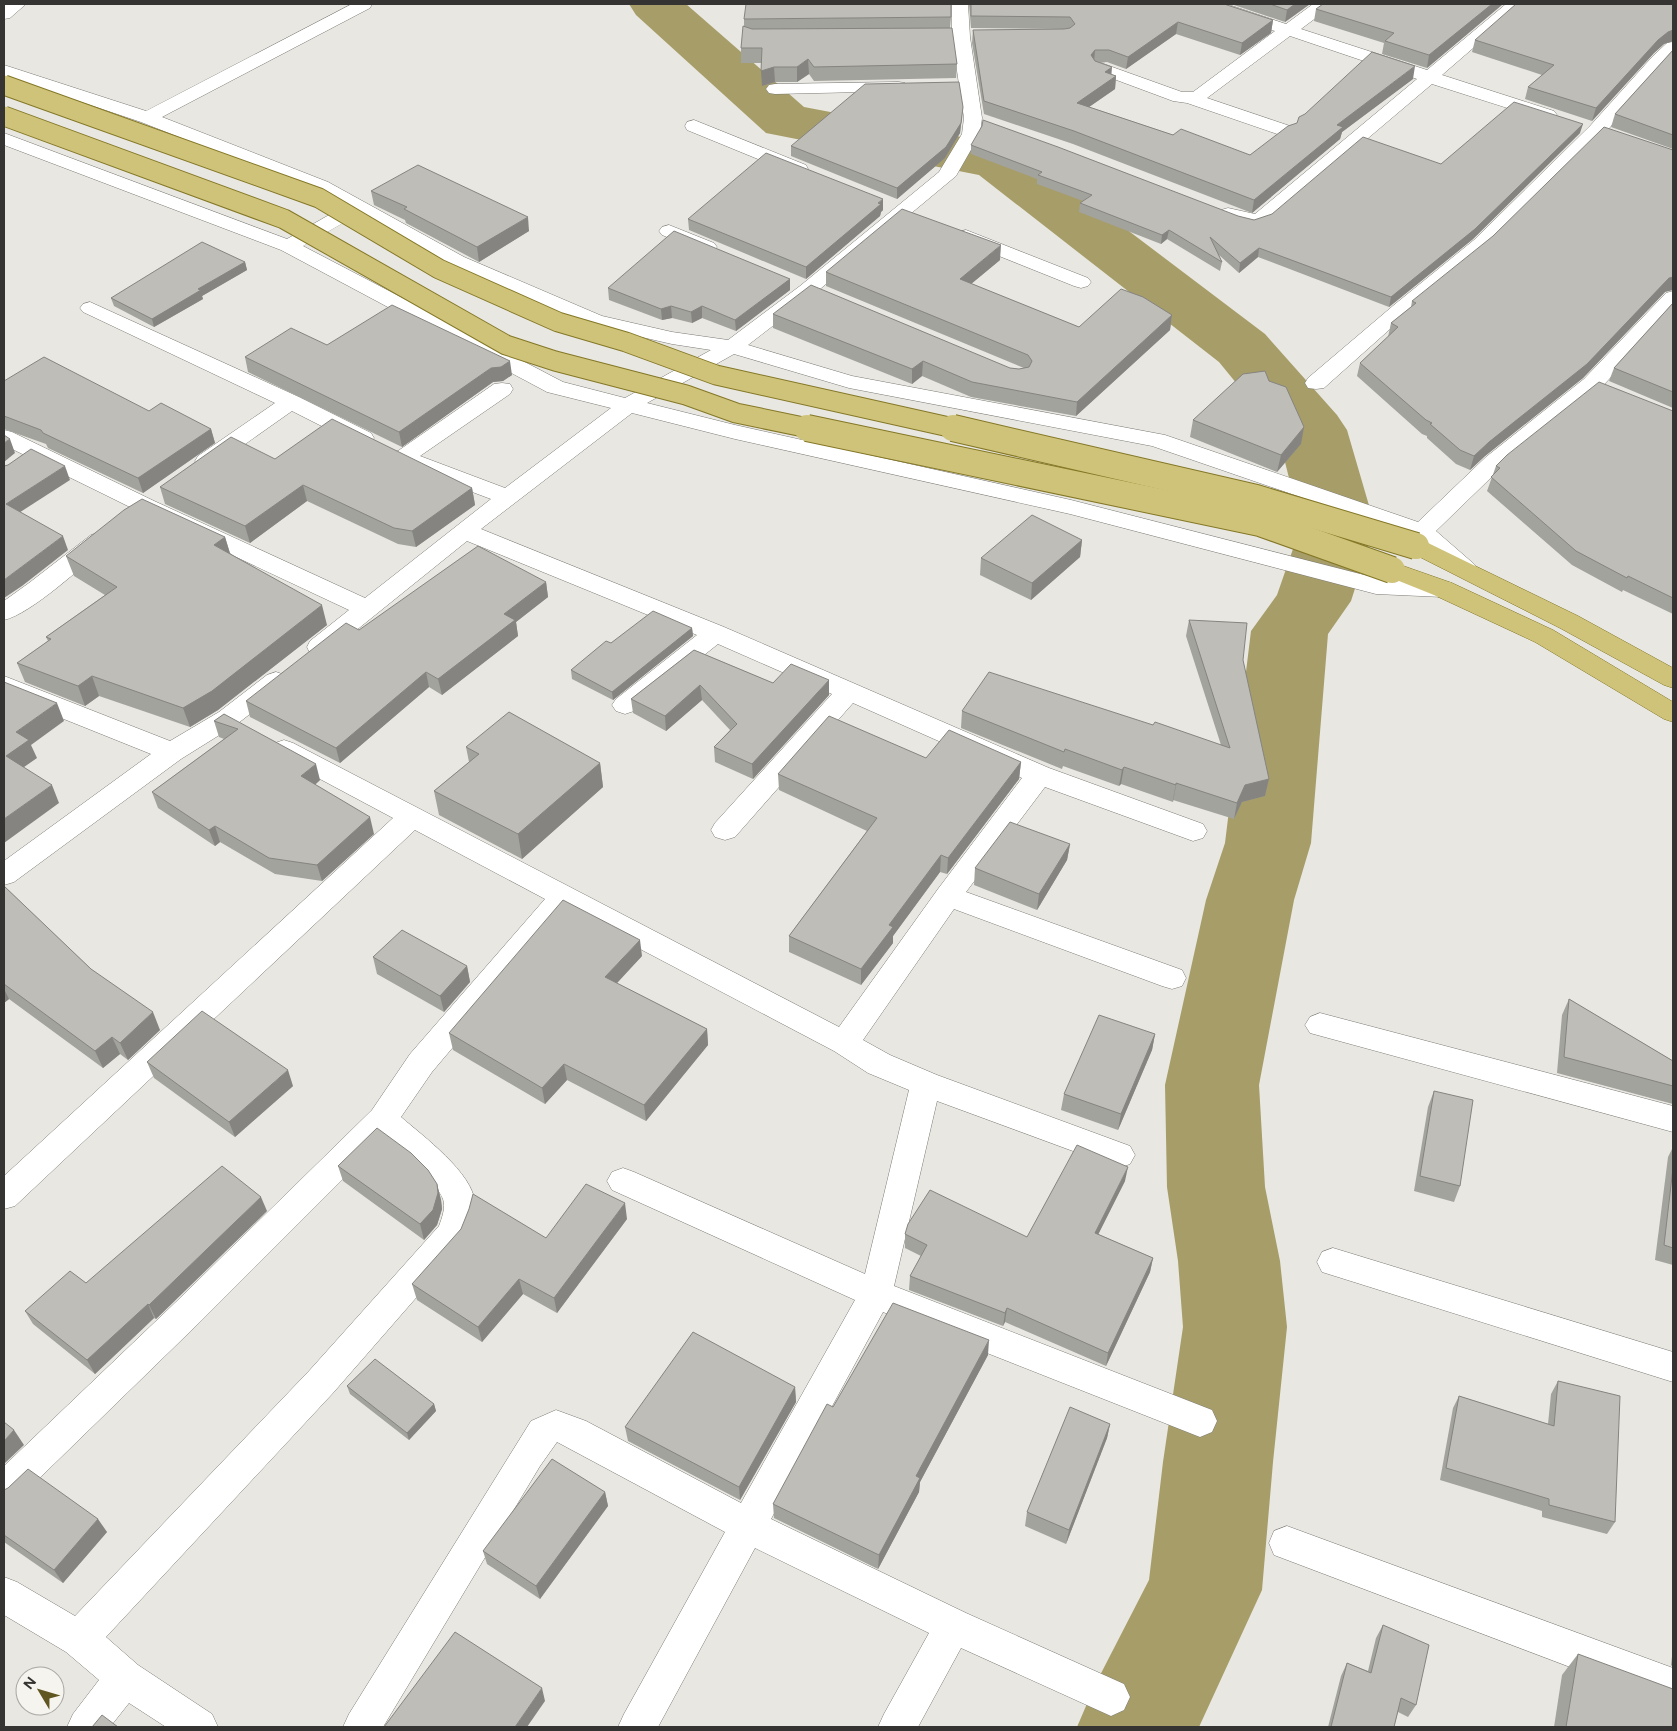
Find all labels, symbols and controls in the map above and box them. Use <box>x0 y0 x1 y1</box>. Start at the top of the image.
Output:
north arrow <box>15 1666 65 1716</box>
text: N <box>20 1674 40 1693</box>

